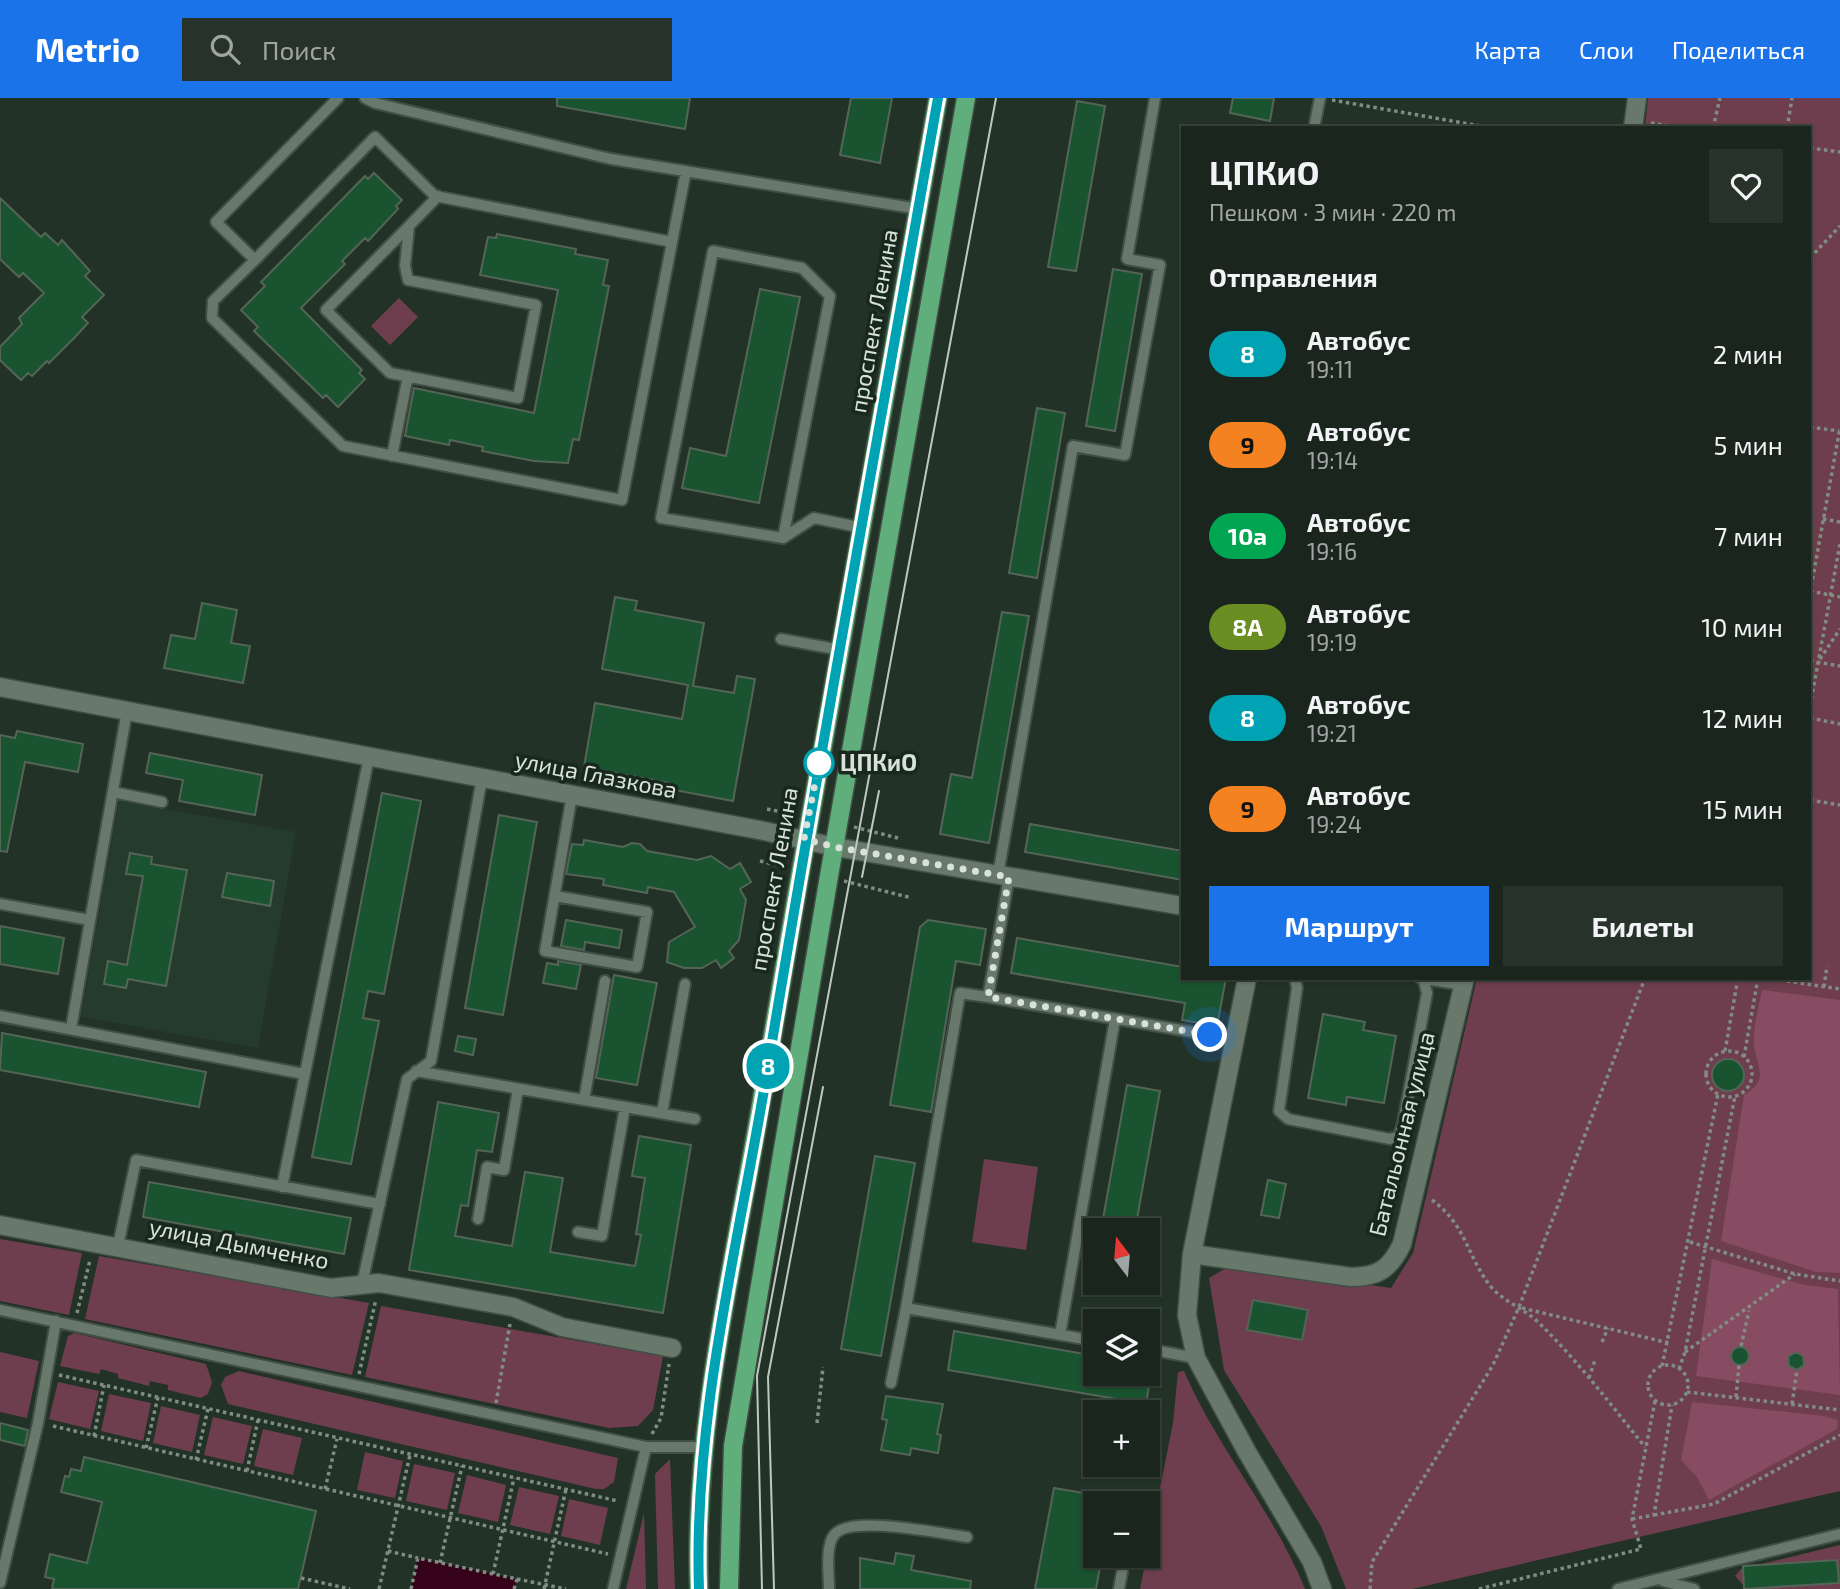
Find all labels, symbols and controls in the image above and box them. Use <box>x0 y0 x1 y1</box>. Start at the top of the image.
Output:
search box <box>182 18 672 81</box>
text: Metrio <box>35 29 140 69</box>
icon: search <box>206 30 244 68</box>
text: Поиск <box>262 34 336 65</box>
text: Карта <box>1474 35 1541 64</box>
text: Слои <box>1579 35 1634 64</box>
text: Поделиться <box>1672 35 1805 64</box>
button: heart <box>1709 149 1783 223</box>
text: ЦПКиО <box>1209 152 1319 192</box>
text: Пешком · 3 мин · 220 m <box>1209 198 1456 226</box>
street label: проспект Ленина <box>843 227 903 415</box>
text: Отправления <box>1209 261 1378 292</box>
text: Автобус <box>1307 324 1410 355</box>
text: 2 мин <box>1713 338 1783 369</box>
text: 8 <box>1240 339 1255 368</box>
text: 19:11 <box>1307 355 1353 383</box>
text: Автобус <box>1307 415 1410 446</box>
text: 5 мин <box>1713 429 1783 460</box>
text: 9 <box>1240 430 1255 459</box>
text: 19:14 <box>1307 446 1358 474</box>
text: Автобус <box>1307 506 1410 537</box>
text: 7 мин <box>1714 520 1783 551</box>
text: 10а <box>1228 521 1267 550</box>
text: 19:16 <box>1307 537 1357 565</box>
text: Автобус <box>1307 597 1410 628</box>
text: 10 мин <box>1701 611 1783 642</box>
text: 8А <box>1232 612 1263 641</box>
text: 19:19 <box>1307 628 1357 656</box>
text: Автобус <box>1307 688 1410 719</box>
text: 12 мин <box>1702 702 1783 733</box>
text: 8 <box>1240 703 1255 732</box>
text: 19:21 <box>1307 719 1357 747</box>
street label: улица Глазкова <box>513 745 680 804</box>
marker: ЦПКиО <box>804 748 834 778</box>
place label: ЦПКиО <box>840 748 917 776</box>
text: Автобус <box>1307 779 1410 810</box>
street label: проспект Ленина <box>743 785 803 973</box>
text: 15 мин <box>1703 793 1783 824</box>
text: 9 <box>1240 794 1255 823</box>
text: 19:24 <box>1307 810 1362 838</box>
button: Маршрут <box>1209 886 1489 966</box>
button: Билеты <box>1503 886 1783 966</box>
your location <box>1192 1017 1227 1052</box>
street label: Батальонная улица <box>1362 1029 1441 1239</box>
line badge: 8 <box>745 1043 791 1089</box>
text: 8 <box>761 1051 775 1080</box>
street label: улица Дымченко <box>147 1212 331 1275</box>
north arrow <box>1083 1218 1160 1295</box>
map controls <box>1083 1218 1160 1568</box>
button: layers <box>1083 1309 1160 1386</box>
button: + <box>1083 1400 1160 1477</box>
button: − <box>1083 1491 1160 1568</box>

